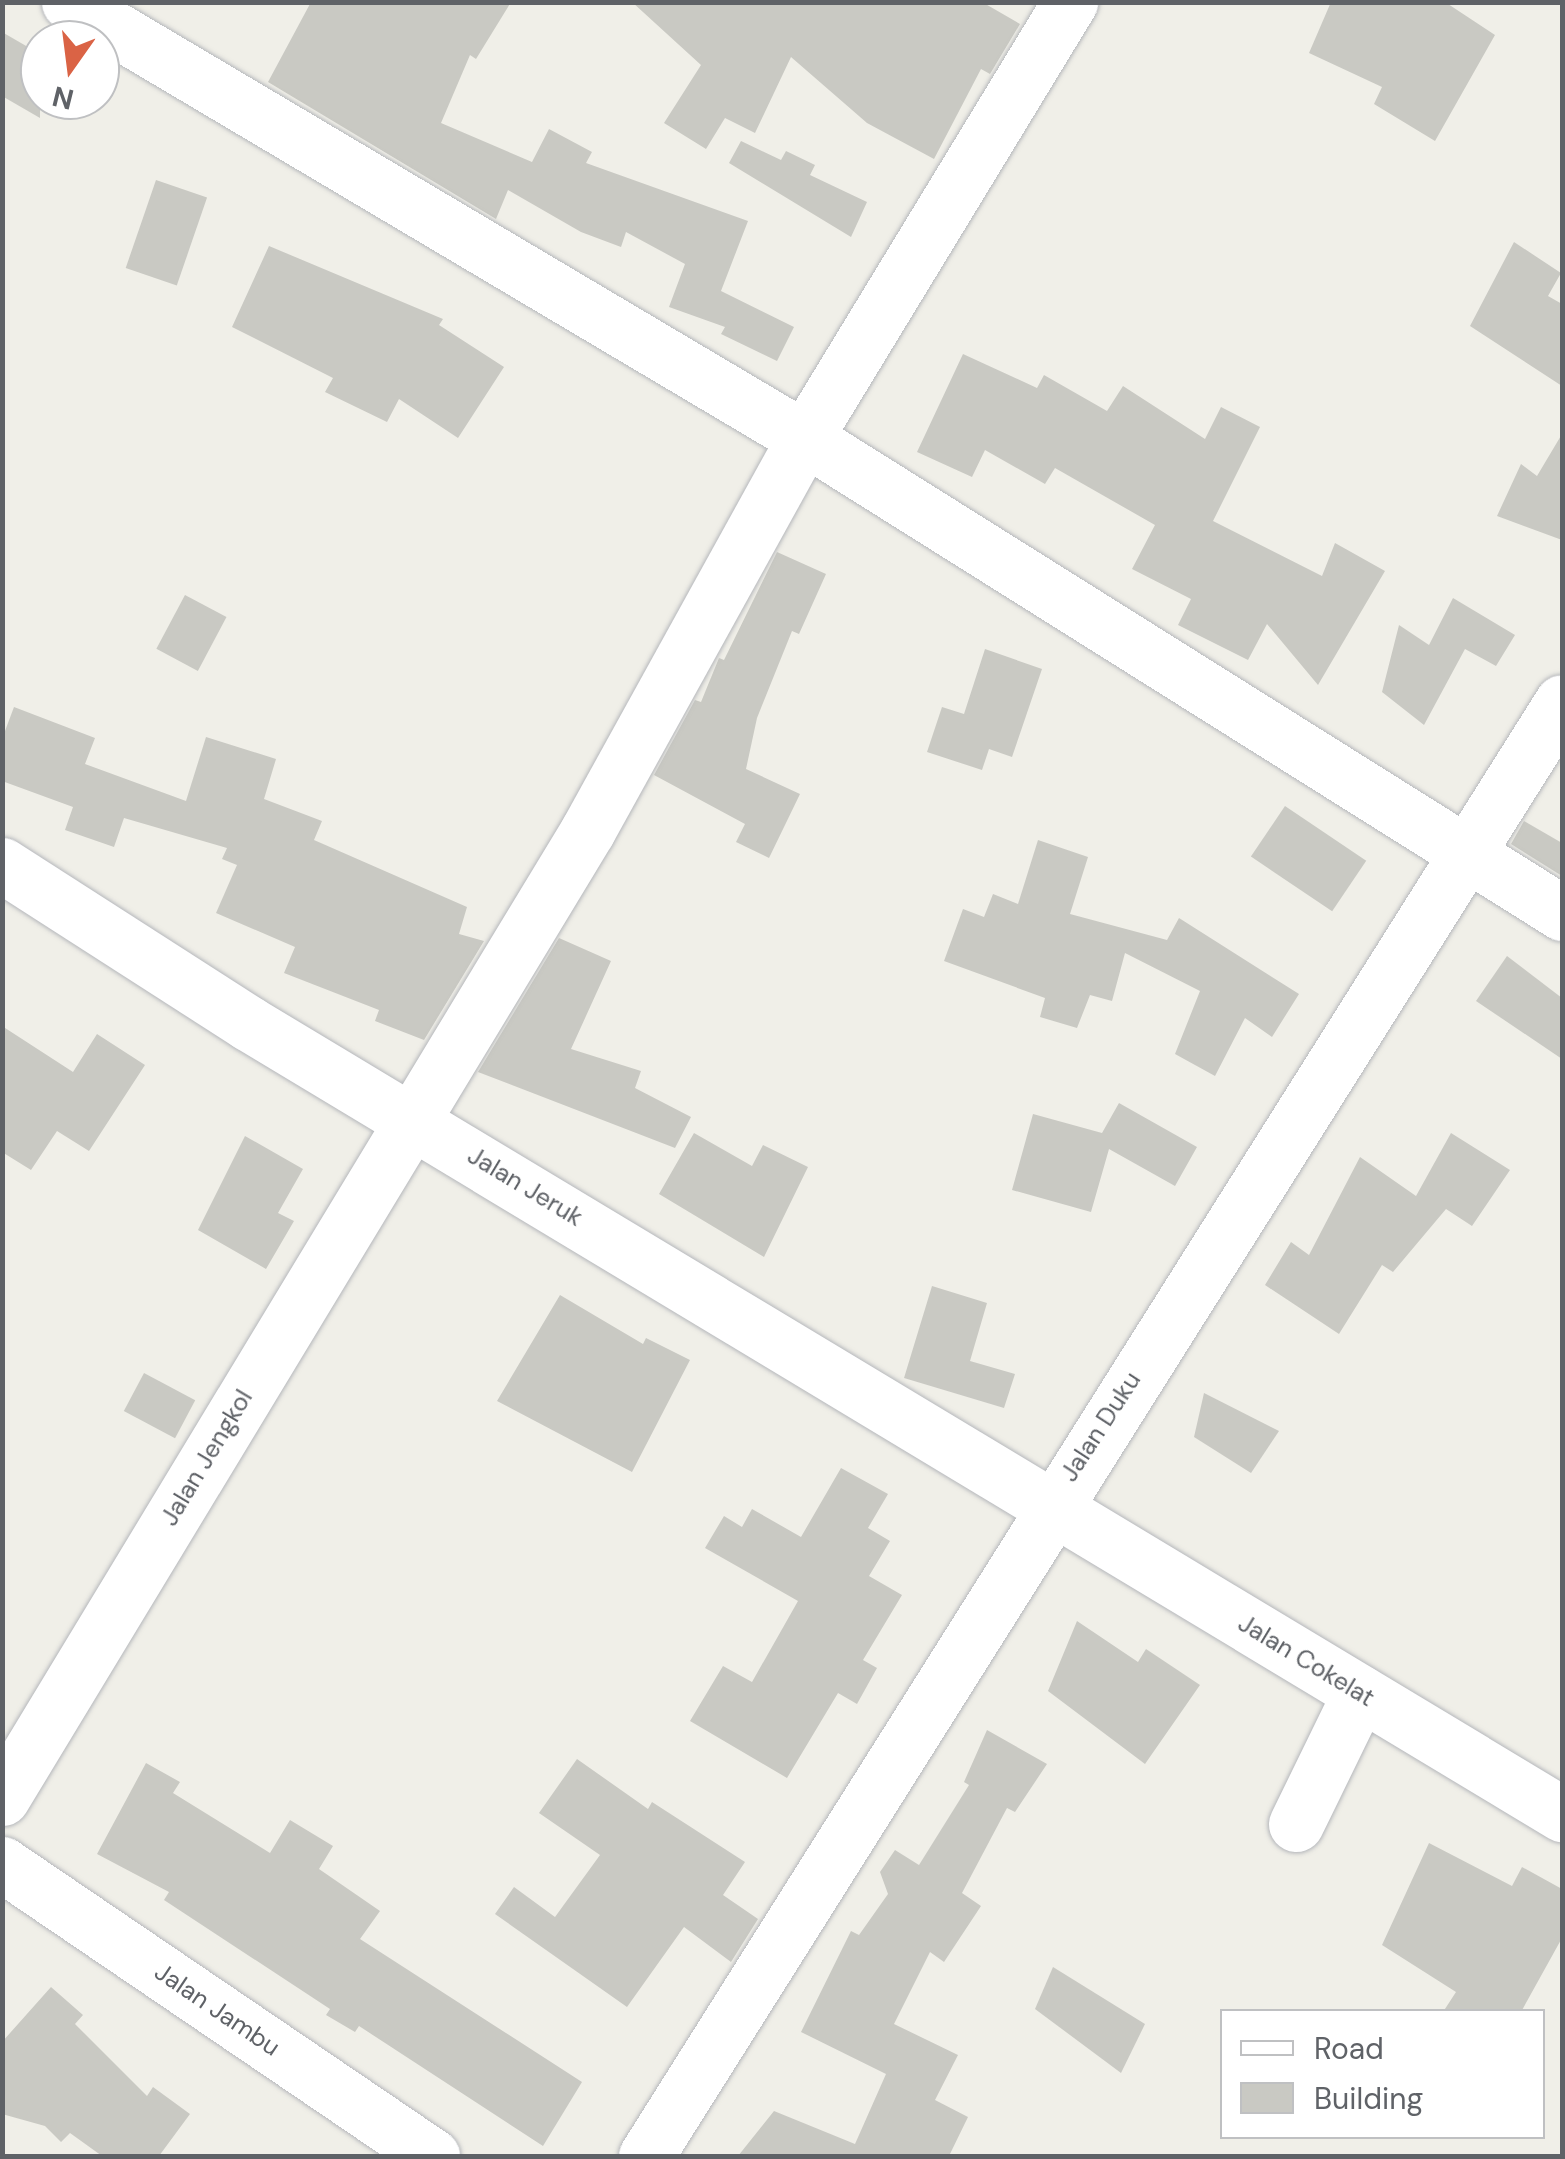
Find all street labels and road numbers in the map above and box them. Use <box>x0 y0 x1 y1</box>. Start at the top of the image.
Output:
street label: Jalan Jeruk <box>462 1141 588 1233</box>
street label: Jalan Duku <box>1054 1367 1148 1487</box>
street label: Jalan Jengkol <box>155 1385 259 1531</box>
street label: Jalan Cokelat <box>1232 1609 1380 1713</box>
street label: Jalan Jambu <box>149 1957 285 2063</box>

